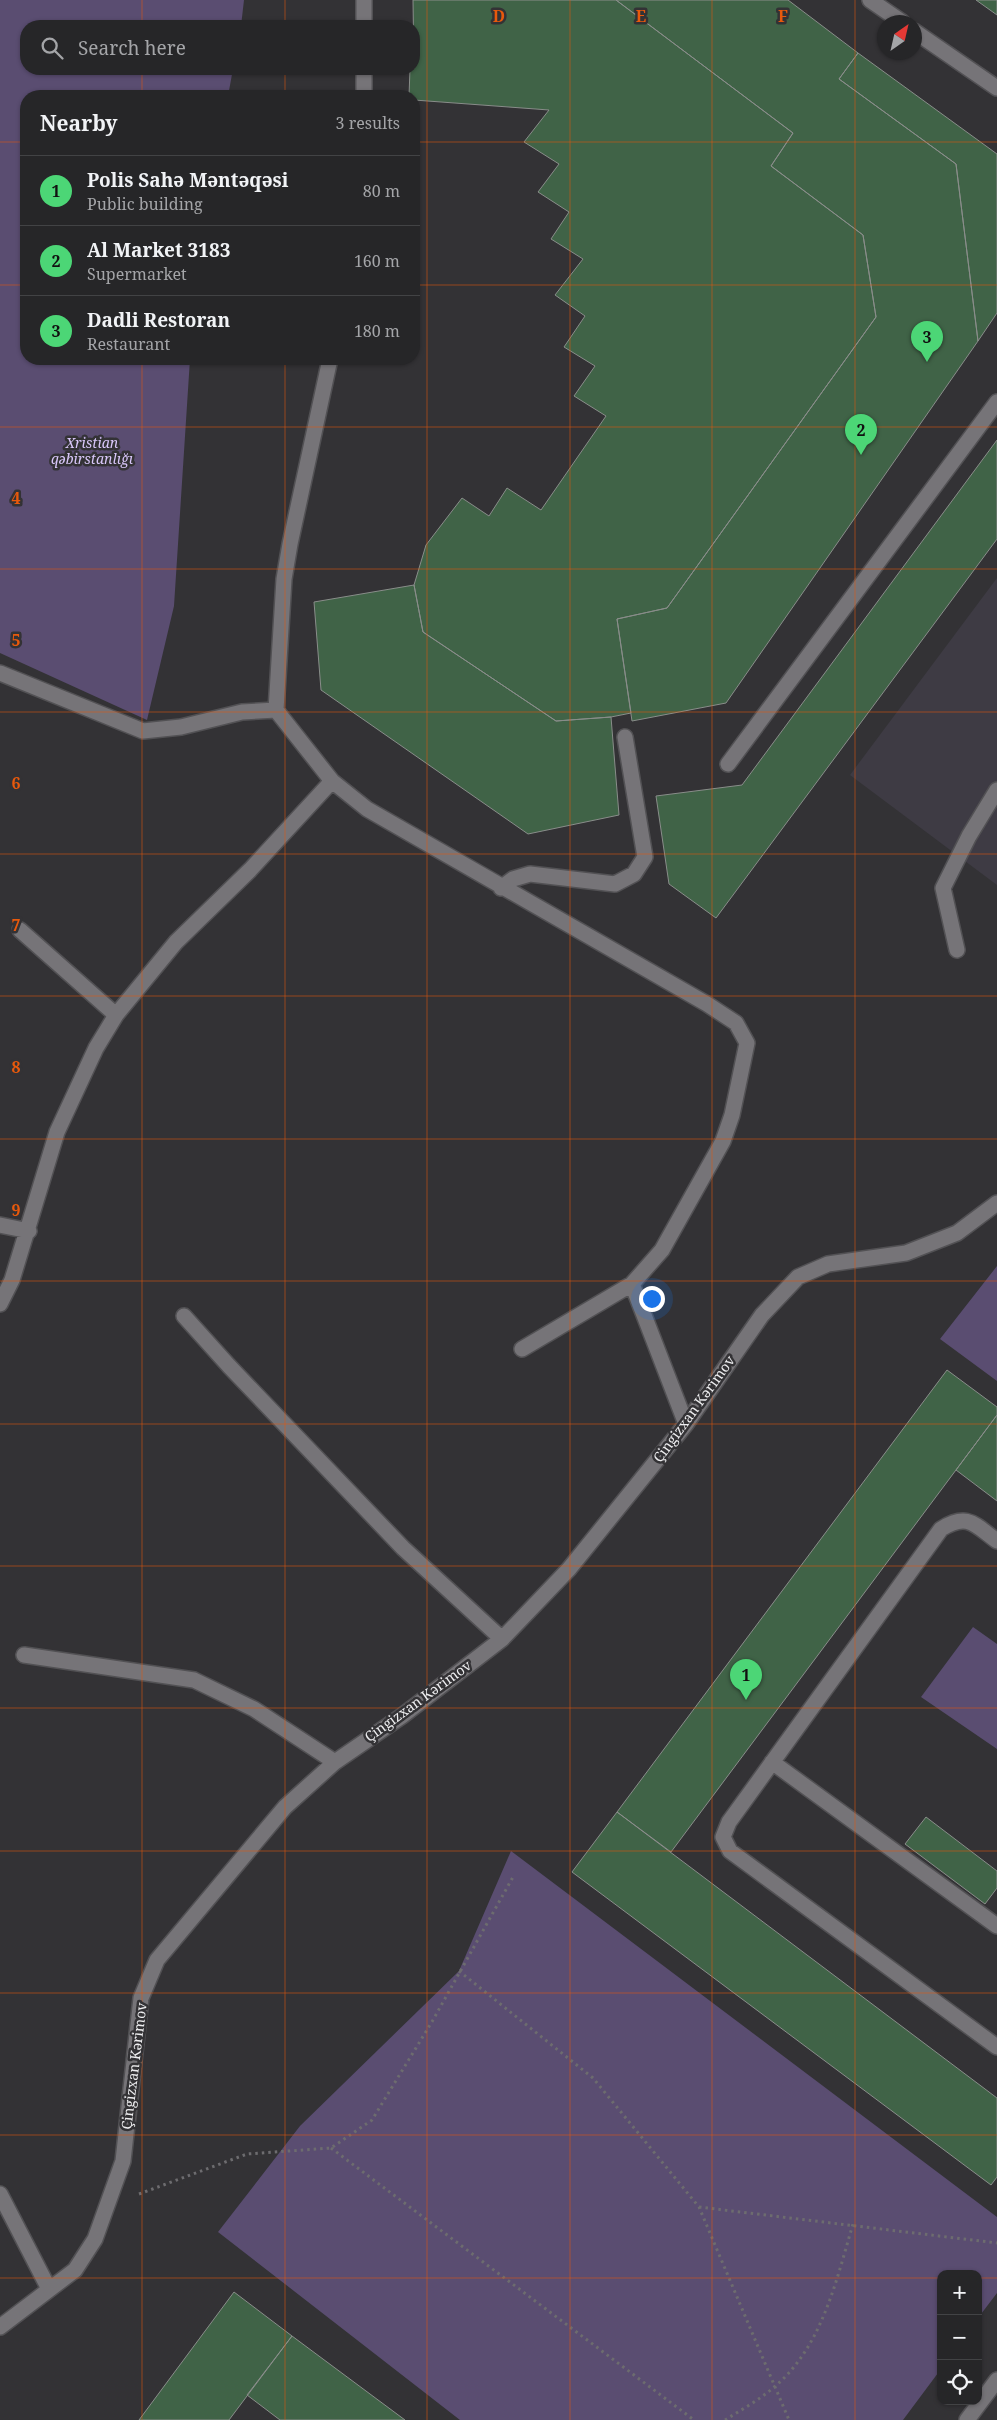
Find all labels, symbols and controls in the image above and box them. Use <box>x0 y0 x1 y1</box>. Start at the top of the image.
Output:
text: D <box>493 5 505 27</box>
text: E <box>636 5 646 27</box>
text: F <box>778 5 788 27</box>
north arrow <box>877 15 922 60</box>
search box <box>20 20 420 75</box>
icon: search <box>38 34 66 62</box>
text: Search here <box>78 35 186 61</box>
text: Nearby <box>40 109 118 137</box>
text: 3 results <box>336 112 400 134</box>
text: Polis Sahə Məntəqəsi <box>87 167 288 193</box>
text: 1 <box>51 180 61 202</box>
text: 80 m <box>363 180 400 202</box>
text: Public building <box>87 193 203 215</box>
text: Al Market 3183 <box>87 237 231 263</box>
text: 2 <box>51 250 61 272</box>
text: 160 m <box>354 250 400 272</box>
text: Supermarket <box>87 263 187 285</box>
text: Dadli Restoran <box>87 307 230 333</box>
text: 3 <box>51 320 61 342</box>
text: 180 m <box>354 320 400 342</box>
pin: 3 <box>911 321 943 362</box>
text: Restaurant <box>87 333 170 355</box>
pin: 2 <box>845 414 877 455</box>
park label: Xristian qəbirstanlığı <box>51 433 134 468</box>
text: 4 <box>11 487 21 509</box>
text: 5 <box>11 629 21 651</box>
text: 6 <box>11 772 21 794</box>
text: 7 <box>11 914 21 936</box>
text: 8 <box>11 1056 21 1078</box>
text: 9 <box>11 1199 21 1221</box>
your location <box>639 1286 665 1312</box>
street label: Çingizxan Kərimov <box>648 1351 739 1466</box>
street label: Çingizxan Kərimov <box>360 1655 476 1746</box>
pin: 1 <box>730 1659 762 1700</box>
street label: Çingizxan Kərimov <box>116 2001 151 2130</box>
map controls <box>937 2270 982 2405</box>
button: + <box>937 2270 982 2315</box>
button: − <box>937 2315 982 2360</box>
button: locate <box>937 2360 982 2405</box>

